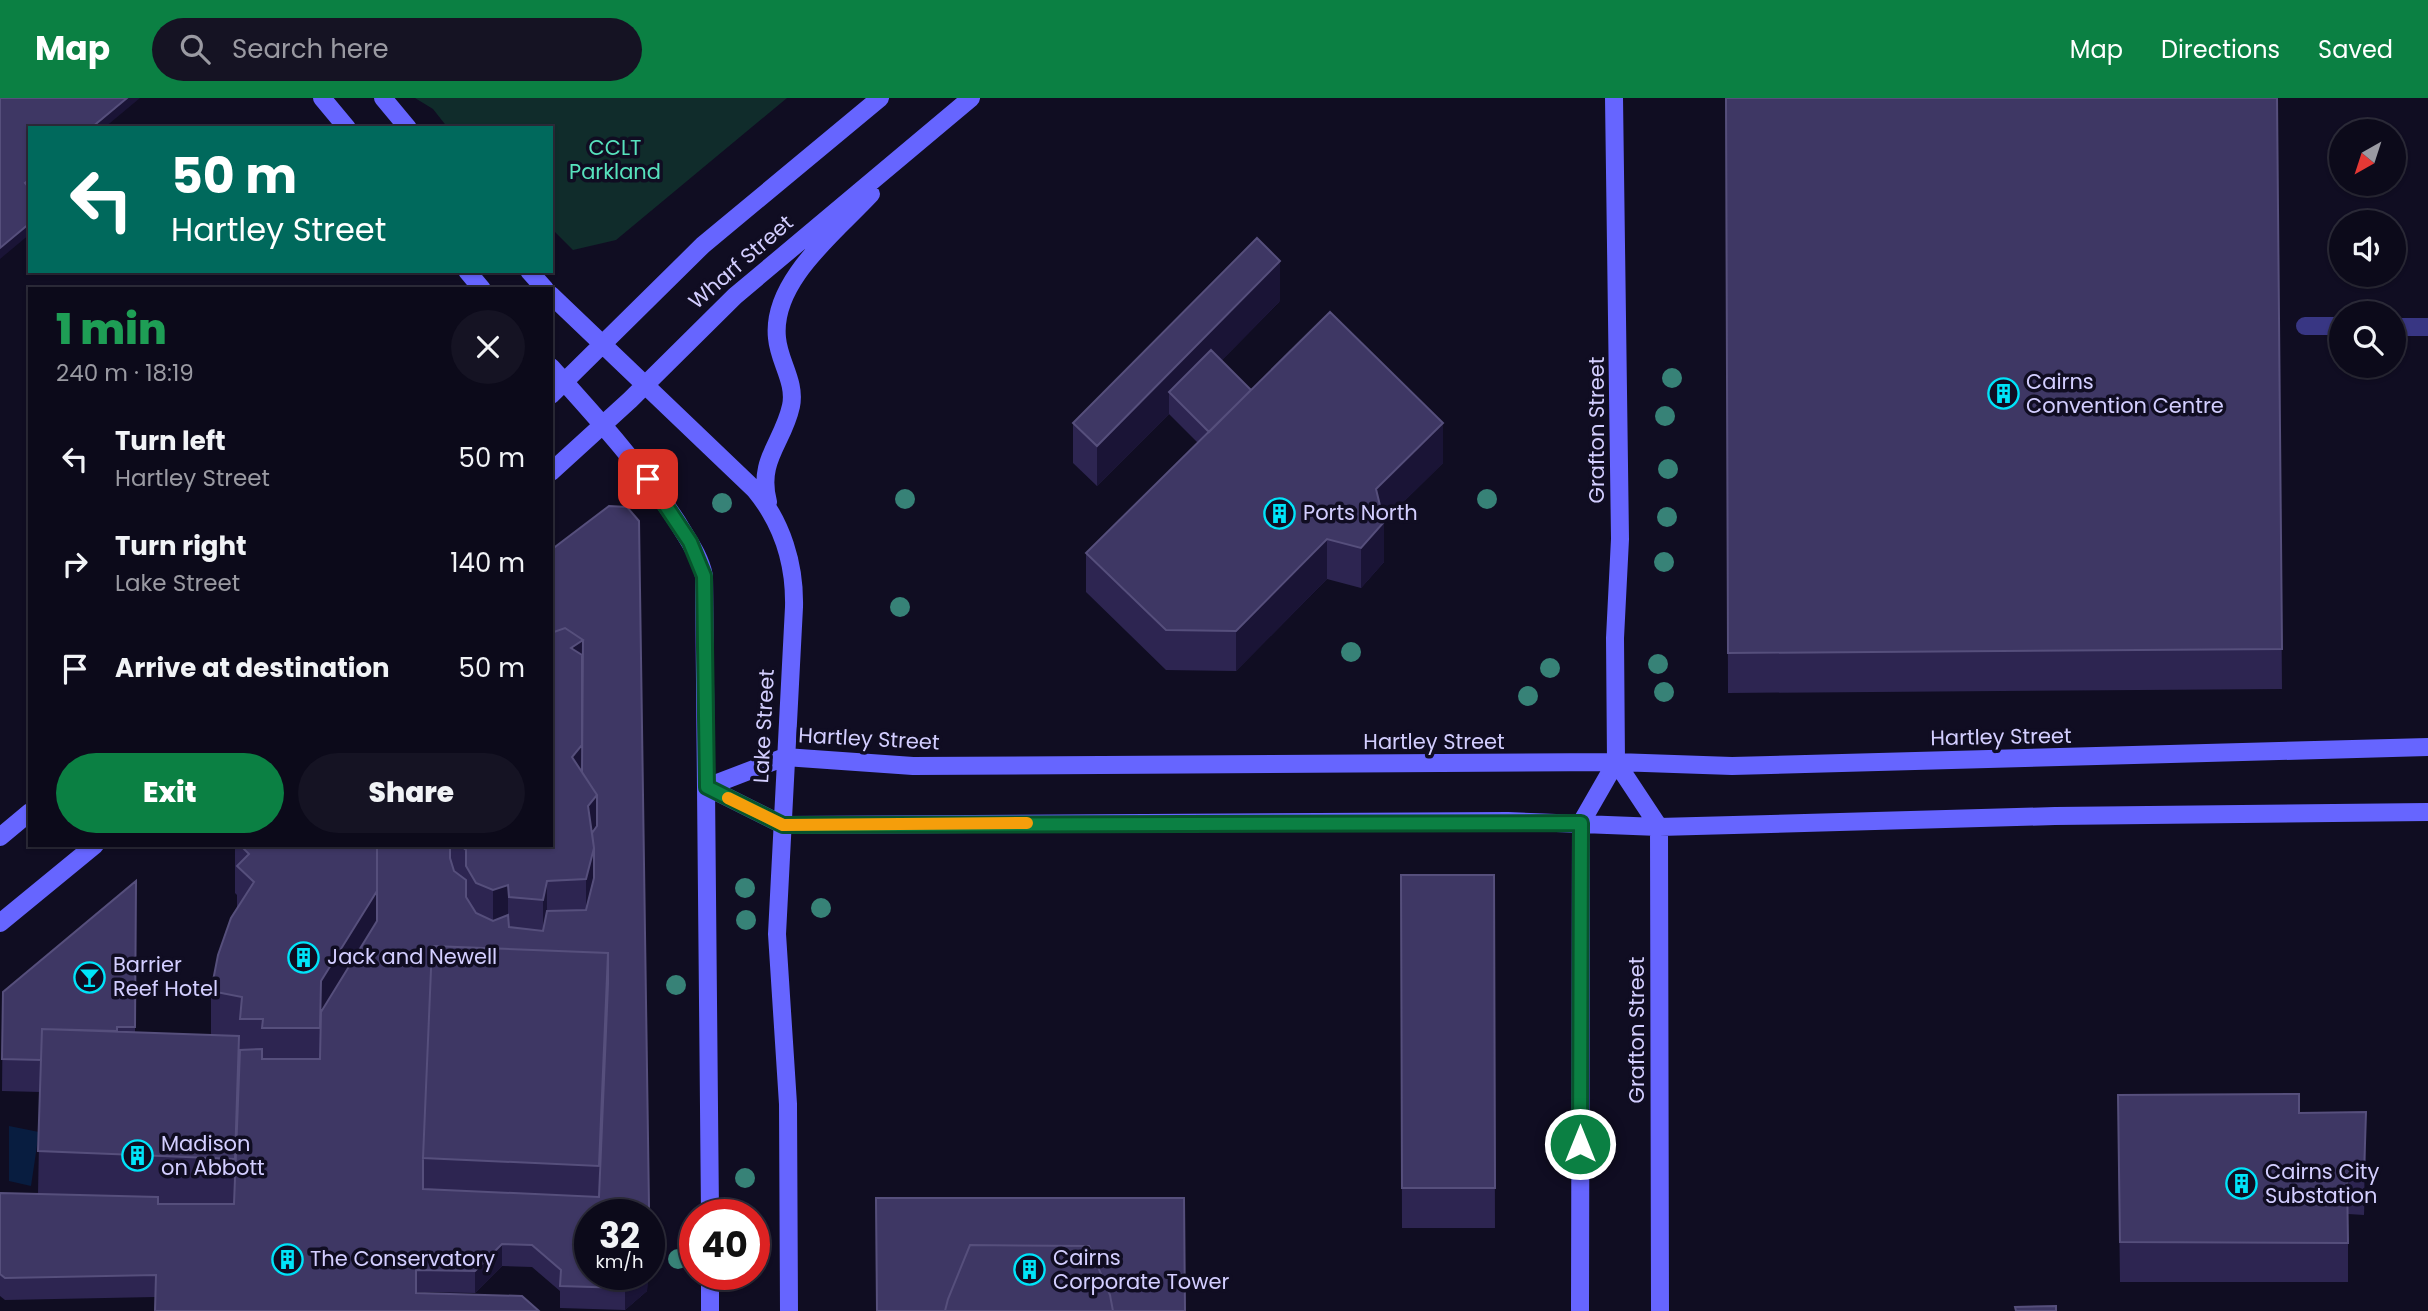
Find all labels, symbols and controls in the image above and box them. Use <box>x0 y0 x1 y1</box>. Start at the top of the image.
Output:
search box <box>152 18 642 81</box>
text: Map <box>35 25 110 72</box>
icon: search <box>176 30 214 68</box>
text: Search here <box>232 31 389 67</box>
text: Map <box>2070 33 2123 66</box>
text: Directions <box>2161 33 2280 66</box>
text: Saved <box>2318 33 2393 66</box>
north arrow <box>2329 119 2406 196</box>
map controls <box>2329 119 2406 378</box>
park label: CCLT Parkland <box>569 133 661 186</box>
text: 50 m <box>171 142 297 210</box>
icon: left <box>56 154 147 245</box>
text: Hartley Street <box>171 207 386 252</box>
street label: Wharf Street <box>682 208 799 315</box>
button: sound <box>2329 210 2406 287</box>
text: 1 min <box>56 300 167 359</box>
button: search <box>2329 301 2406 378</box>
button: close <box>451 310 525 384</box>
text: 240 m · 18:19 <box>56 357 194 389</box>
street label: Grafton Street <box>1582 357 1611 503</box>
place label: Cairns Convention Centre <box>2026 367 2224 420</box>
building icon: Cairns Convention Centre <box>1986 377 2020 411</box>
text: Turn left <box>115 423 226 459</box>
icon: left <box>56 440 94 478</box>
text: 50 m <box>459 440 525 476</box>
pin <box>618 449 678 509</box>
icon: arrive <box>629 460 667 498</box>
text: Hartley Street <box>115 462 270 494</box>
building icon: Ports North <box>1263 496 1297 530</box>
place label: Ports North <box>1303 498 1418 527</box>
text: Turn right <box>115 528 247 564</box>
icon: right <box>56 545 94 583</box>
text: 140 m <box>450 545 525 581</box>
text: Lake Street <box>115 567 240 599</box>
icon: arrive <box>56 650 94 688</box>
text: Arrive at destination <box>115 650 390 686</box>
text: 50 m <box>459 650 525 686</box>
street label: Lake Street <box>746 668 781 784</box>
street label: Hartley Street <box>798 720 940 757</box>
street label: Hartley Street <box>1930 721 2072 752</box>
street label: Hartley Street <box>1363 727 1505 756</box>
button: Exit <box>56 753 284 833</box>
button: Share <box>298 753 525 833</box>
building icon: Jack and Newell <box>287 940 321 974</box>
place label: Jack and Newell <box>327 942 497 971</box>
place label: Barrier Reef Hotel <box>113 950 218 1003</box>
street label: Grafton Street <box>1622 957 1651 1103</box>
bar icon: Barrier Reef Hotel <box>73 960 107 994</box>
position arrow <box>1543 1107 1617 1181</box>
place label: Madison on Abbott <box>161 1129 265 1182</box>
building icon: Madison on Abbott <box>121 1139 155 1173</box>
place label: Cairns City Substation <box>2265 1157 2379 1210</box>
building icon: Cairns City Substation <box>2225 1167 2259 1201</box>
speed limit sign: 40 <box>679 1199 770 1290</box>
text: 32 <box>599 1211 640 1260</box>
building icon: The Conservatory <box>270 1242 304 1276</box>
place label: Cairns Corporate Tower <box>1053 1243 1229 1296</box>
place label: The Conservatory <box>310 1244 495 1273</box>
text: km/h <box>596 1249 643 1274</box>
building icon: Cairns Corporate Tower <box>1013 1253 1047 1287</box>

